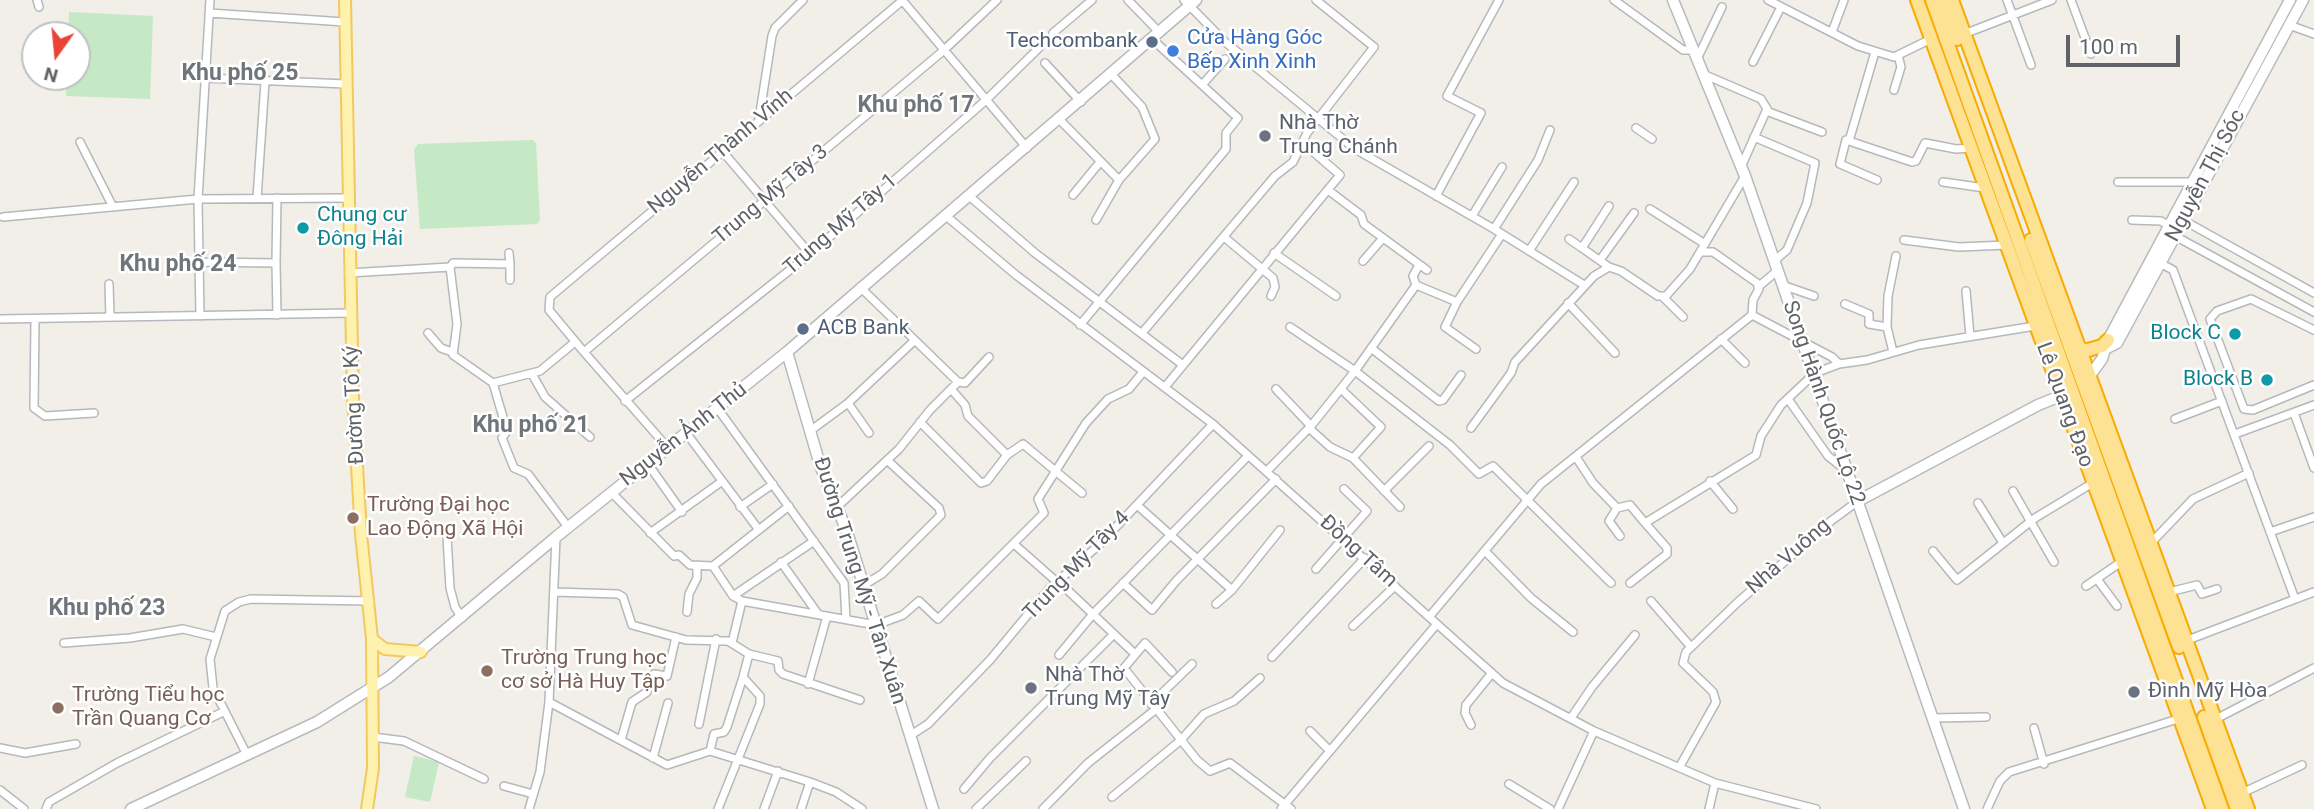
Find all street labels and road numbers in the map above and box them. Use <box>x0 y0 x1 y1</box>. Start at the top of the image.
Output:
street label: Nguyễn Thành Vĩnh <box>643 84 799 220</box>
street label: Nguyễn Thị Sóc <box>2161 106 2251 246</box>
street label: Trung Mỹ Tây 3 <box>708 140 834 250</box>
street label: Trung Mỹ Tây 1 <box>779 169 903 281</box>
street label: Song Hành Quốc Lộ 22 <box>1776 298 1870 508</box>
street label: Lê Quang Đạo <box>2030 339 2098 471</box>
street label: Đường Tô Ký <box>339 345 371 465</box>
street label: Nguyễn Ảnh Thủ <box>616 378 752 492</box>
street label: Đường Trung Mỹ - Tân Xuân <box>807 454 911 708</box>
street label: Trung Mỹ Tây 4 <box>1019 506 1135 626</box>
street label: Đồng Tâm <box>1314 511 1402 593</box>
street label: Nhà Vuông <box>1742 514 1836 600</box>

